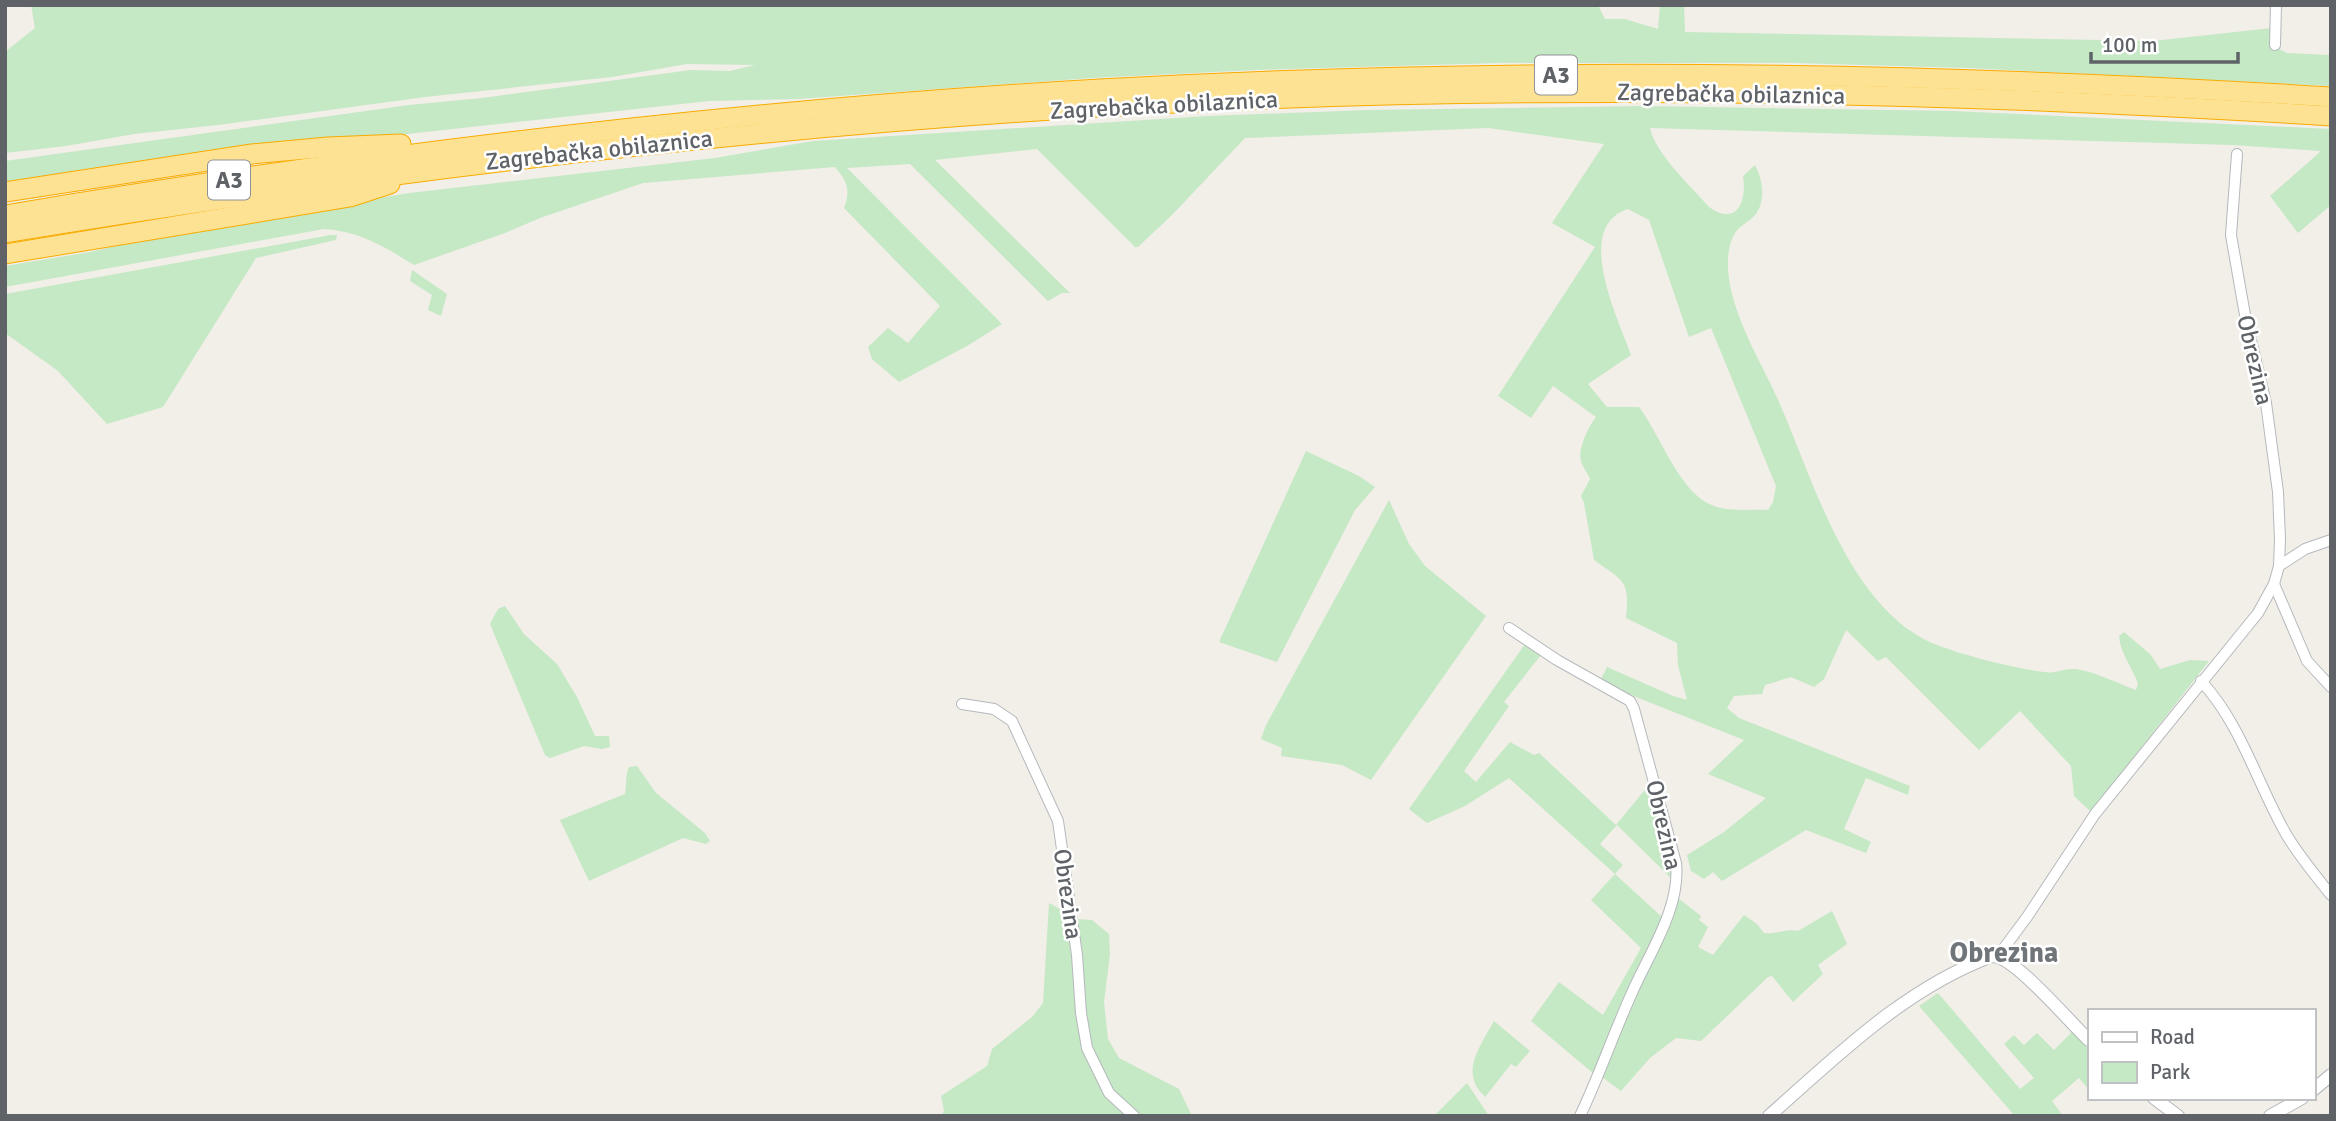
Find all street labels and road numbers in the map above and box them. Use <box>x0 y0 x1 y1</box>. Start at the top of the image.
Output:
road number: A3 <box>1535 55 1577 94</box>
street label: Zagrebačka obilaznica <box>1617 77 1845 111</box>
street label: Zagrebačka obilaznica <box>1049 84 1279 126</box>
street label: Zagrebačka obilaznica <box>484 123 714 177</box>
road number: A3 <box>208 160 250 200</box>
street label: Obrezina <box>2230 312 2280 408</box>
street label: Obrezina <box>1639 777 1689 873</box>
street label: Obrezina <box>1047 847 1089 941</box>

